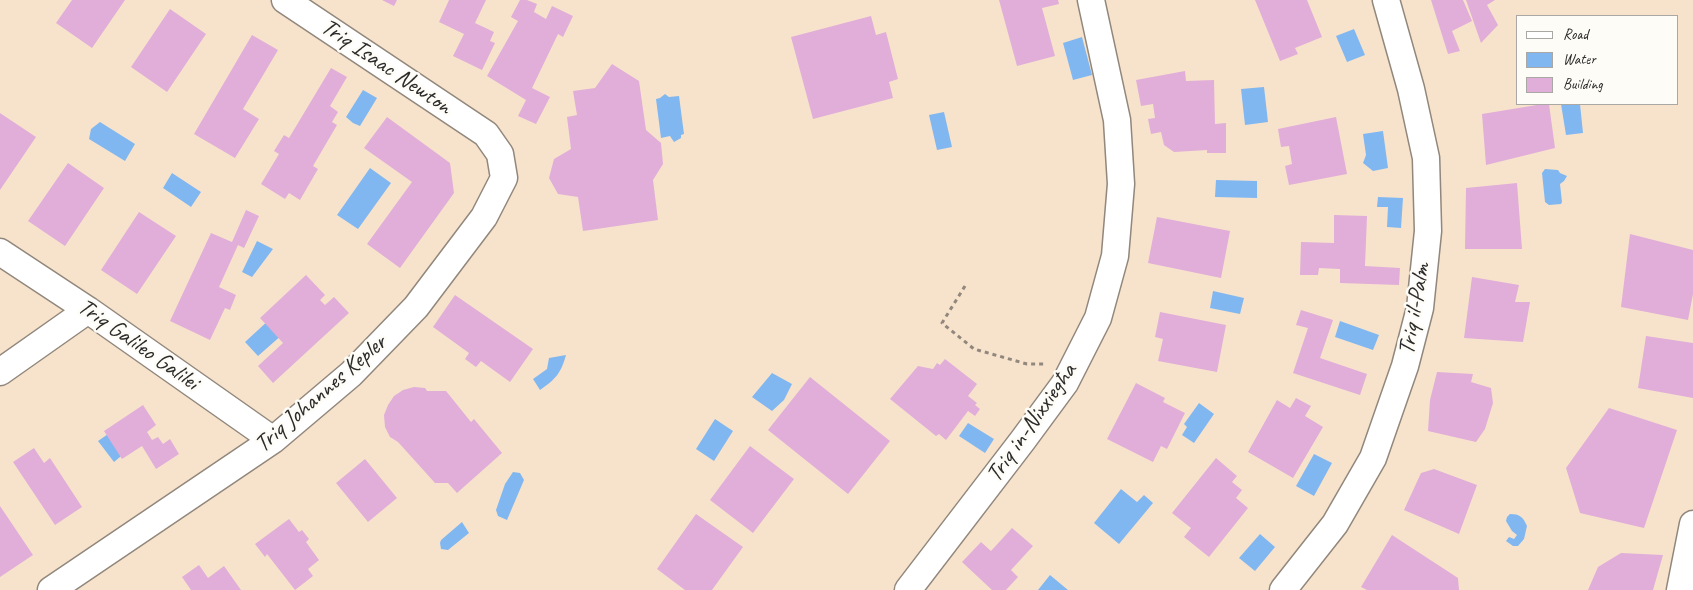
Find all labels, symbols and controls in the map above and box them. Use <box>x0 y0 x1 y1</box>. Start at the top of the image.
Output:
street label: Triq Isaac Newton <box>315 13 457 121</box>
legend <box>1516 15 1678 105</box>
text: Road <box>1563 25 1588 44</box>
text: Water <box>1563 50 1596 69</box>
text: Building <box>1563 75 1602 94</box>
street label: Triq il-Palm <box>1393 261 1437 357</box>
street label: Triq Galileo Galilei <box>72 293 204 397</box>
street label: Triq Johannes Kepler <box>249 329 393 459</box>
street label: Triq in-Nixxiegħa <box>980 358 1084 488</box>

